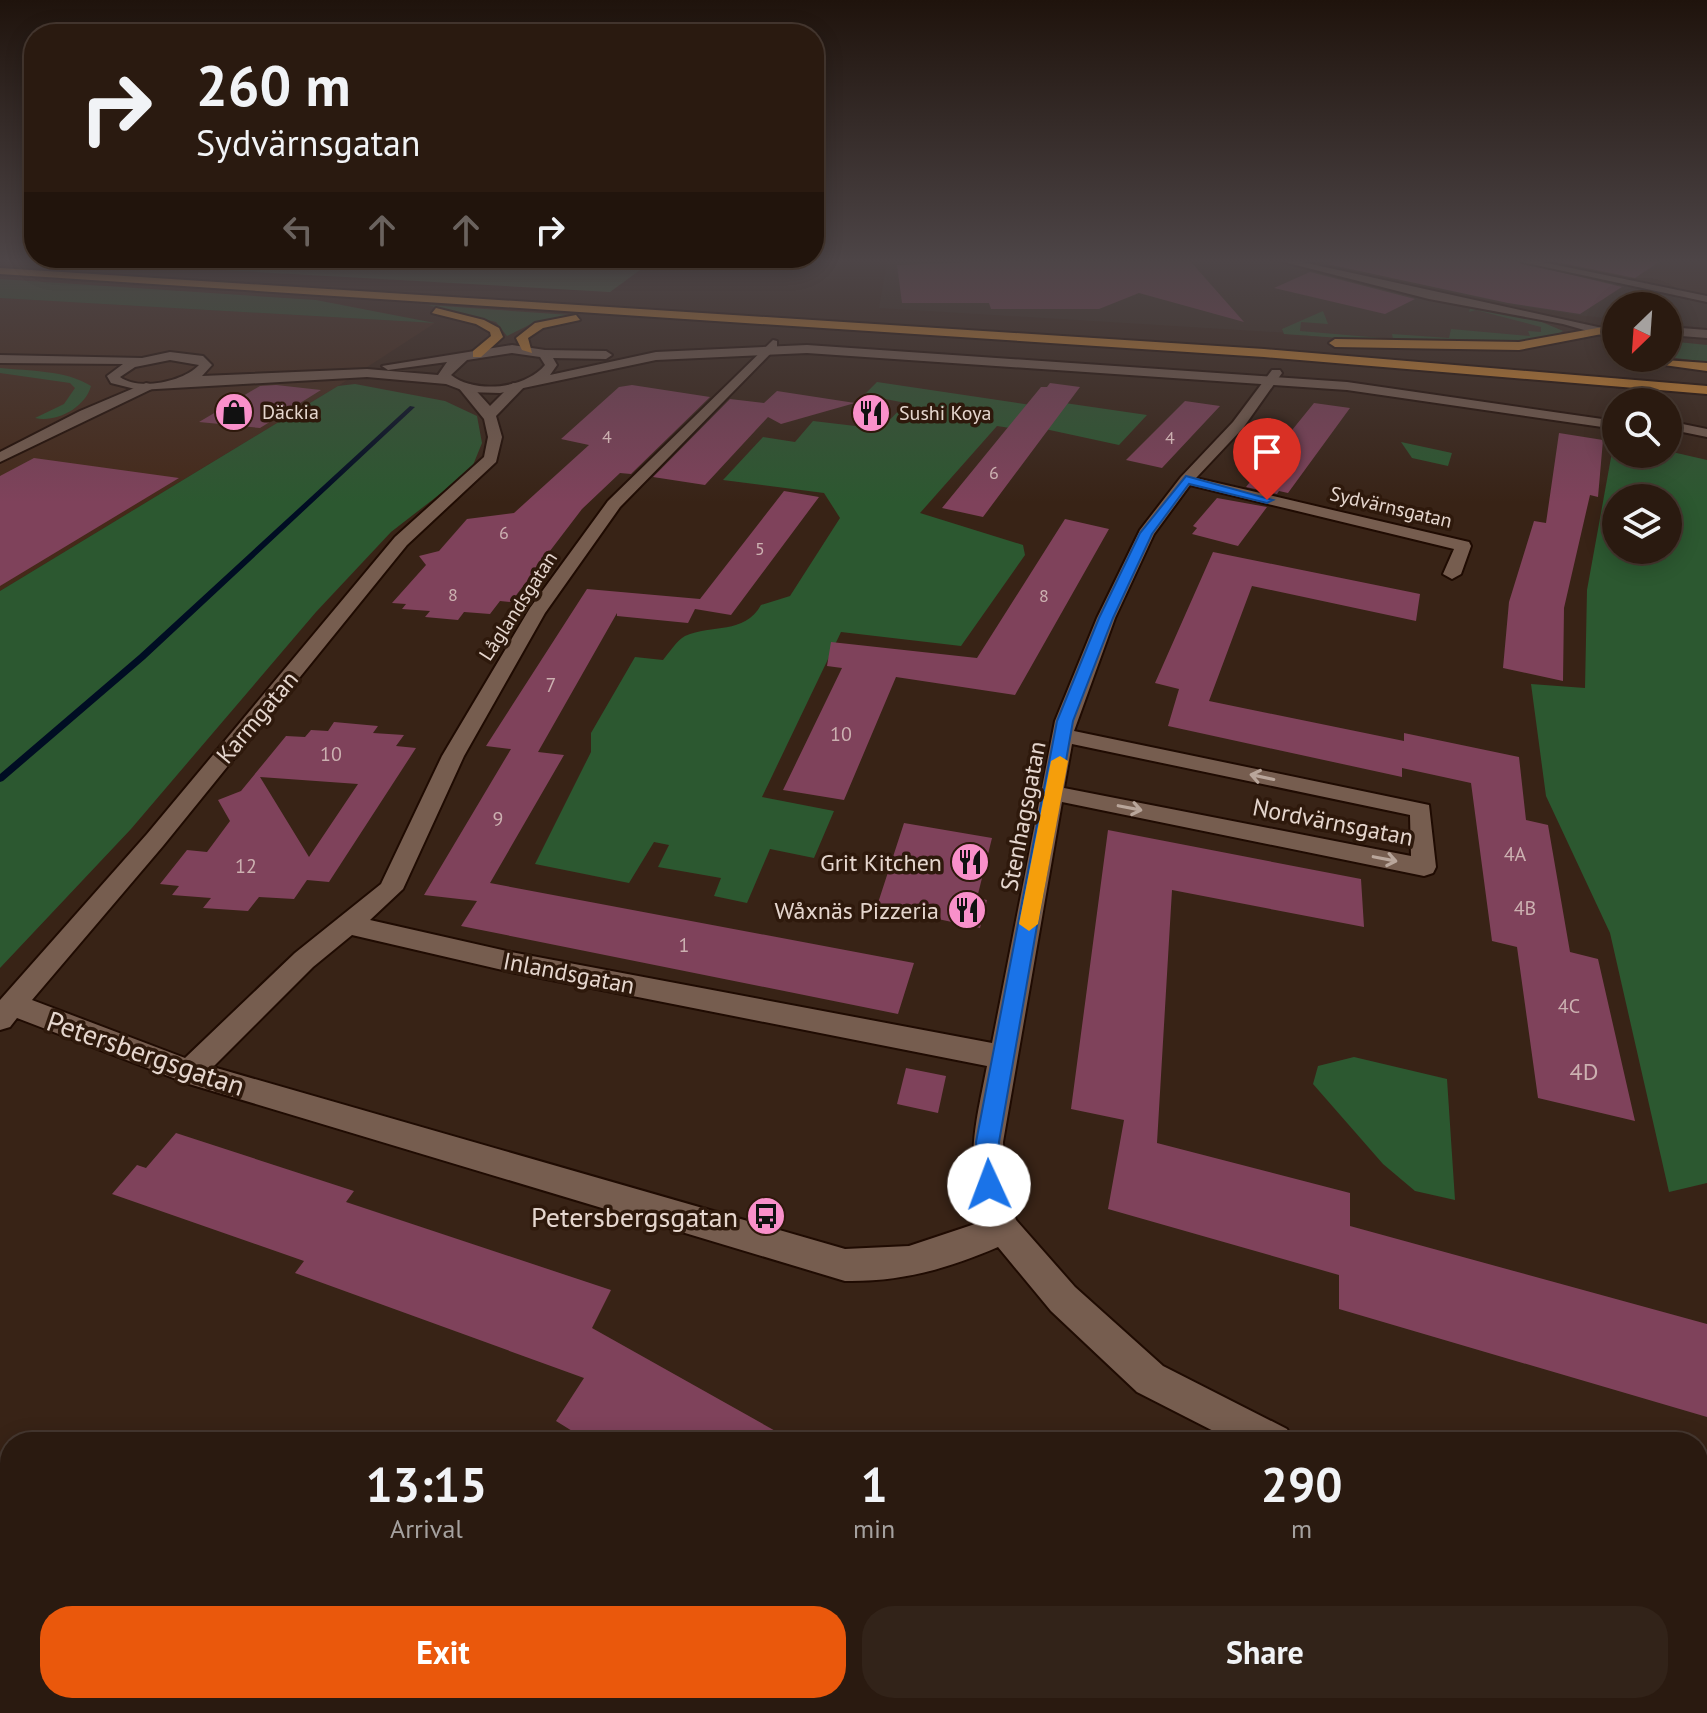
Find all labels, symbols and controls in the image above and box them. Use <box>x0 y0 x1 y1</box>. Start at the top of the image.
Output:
text: 260 m <box>196 49 351 121</box>
icon: right <box>64 56 168 160</box>
text: Sydvärnsgatan <box>196 119 421 166</box>
icon: left <box>276 208 320 252</box>
icon: ahead <box>360 208 404 252</box>
icon: ahead <box>444 208 488 252</box>
icon: right <box>528 208 572 252</box>
north arrow <box>1602 292 1682 372</box>
map controls <box>1602 292 1682 564</box>
button: search <box>1602 388 1682 468</box>
shop icon: Däckia <box>213 391 255 433</box>
restaurant icon: Sushi Koya <box>850 392 892 434</box>
place label: Däckia <box>262 399 319 425</box>
place label: Sushi Koya <box>899 400 991 426</box>
pin <box>1233 418 1301 500</box>
house number: 4 <box>602 425 612 448</box>
house number: 4 <box>1165 426 1175 449</box>
icon: arrive <box>1245 430 1289 474</box>
house number: 6 <box>989 461 999 484</box>
street label: Sydvärnsgatan <box>1327 480 1455 534</box>
button: layers <box>1602 484 1682 564</box>
house number: 6 <box>499 521 509 544</box>
house number: 5 <box>755 537 765 560</box>
street label: Låglandsgatan <box>473 546 563 666</box>
house number: 8 <box>448 583 458 606</box>
house number: 8 <box>1039 584 1049 607</box>
street label: Karmgatan <box>209 664 305 770</box>
house number: 7 <box>546 672 556 698</box>
house number: 10 <box>830 721 852 747</box>
street label: Stenhagsgatan <box>993 738 1053 894</box>
house number: 10 <box>320 741 342 767</box>
one-way arrow <box>1250 769 1276 784</box>
street label: Nordvärnsgatan <box>1250 791 1416 853</box>
one-way arrow <box>1117 801 1142 816</box>
house number: 9 <box>493 806 503 832</box>
restaurant icon: Grit Kitchen <box>949 841 991 883</box>
house number: 4A <box>1504 841 1527 867</box>
place label: Grit Kitchen <box>820 847 942 878</box>
one-way arrow <box>1372 852 1397 867</box>
house number: 12 <box>235 853 257 879</box>
restaurant icon: Wåxnäs Pizzeria <box>946 889 988 931</box>
place label: Wåxnäs Pizzeria <box>774 895 939 926</box>
house number: 4B <box>1514 895 1536 921</box>
house number: 1 <box>679 932 689 958</box>
street label: Inlandsgatan <box>501 945 637 1001</box>
house number: 4C <box>1558 993 1580 1019</box>
street label: Petersbergsgatan <box>42 1002 250 1104</box>
house number: 4D <box>1570 1056 1598 1087</box>
position arrow <box>947 1143 1031 1227</box>
bus stop icon: Petersbergsgatan <box>745 1195 787 1237</box>
place label: Petersbergsgatan <box>531 1198 738 1235</box>
text: 13:15 <box>366 1453 487 1515</box>
text: 1 <box>860 1453 888 1515</box>
text: 290 <box>1261 1453 1342 1515</box>
text: Arrival <box>390 1512 463 1545</box>
text: min <box>853 1512 895 1545</box>
text: m <box>1291 1512 1312 1545</box>
button: Exit <box>40 1606 846 1698</box>
button: Share <box>862 1606 1668 1698</box>

